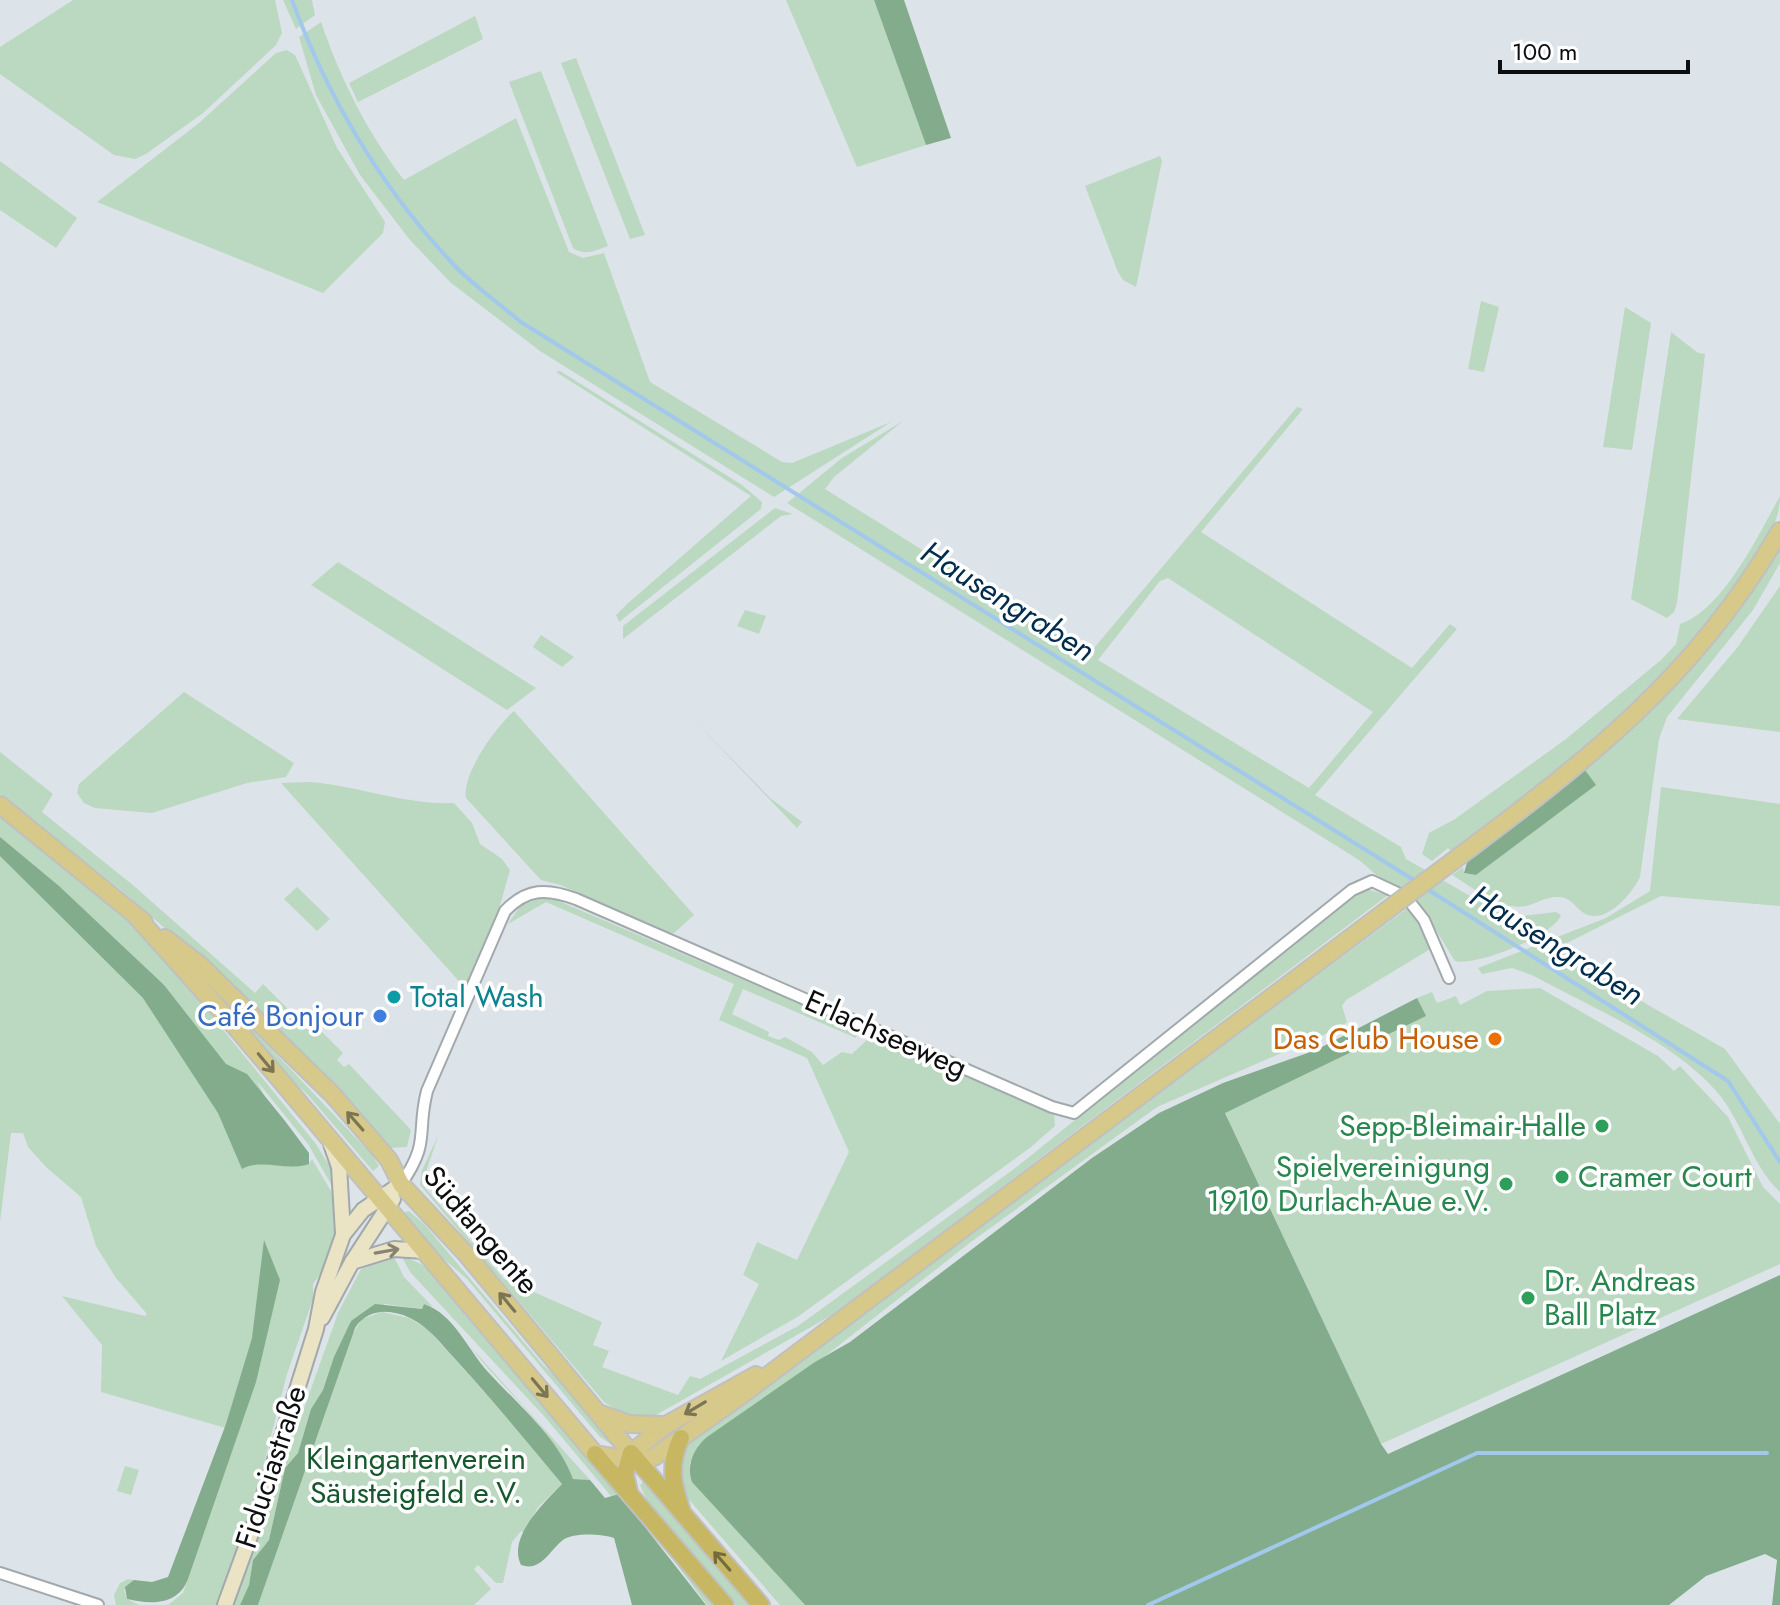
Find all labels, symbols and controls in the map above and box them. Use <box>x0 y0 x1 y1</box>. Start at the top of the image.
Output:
scale bar <box>1500 24 1688 74</box>
text: 100 m <box>1512 34 1578 69</box>
water label: Hausengraben <box>912 529 1104 673</box>
water label: Hausengraben <box>1461 873 1653 1017</box>
place label: Total Wash <box>410 975 544 1018</box>
street label: Erlachseeweg <box>798 979 974 1088</box>
marker: Total Wash <box>385 988 403 1006</box>
place label: Café Bonjour <box>197 994 365 1037</box>
marker: Café Bonjour <box>371 1007 389 1025</box>
place label: Das Club House <box>1273 1017 1479 1060</box>
marker: Das Club House <box>1486 1030 1504 1048</box>
one-way arrow <box>257 1052 275 1072</box>
place label: Sepp-Bleimair-Halle <box>1339 1104 1586 1147</box>
one-way arrow <box>346 1112 364 1132</box>
marker: Sepp-Bleimair-Halle <box>1593 1117 1611 1135</box>
place label: Spielvereinigung 1910 Durlach-Aue e.V. <box>1206 1145 1490 1222</box>
place label: Cramer Court <box>1578 1155 1752 1198</box>
street label: Südtangente <box>413 1156 549 1303</box>
marker: Cramer Court <box>1553 1168 1571 1186</box>
marker: Spielvereinigung 1910 Durlach-Aue e.V. <box>1497 1175 1515 1193</box>
one-way arrow <box>374 1243 400 1258</box>
place label: Dr. Andreas Ball Platz <box>1544 1259 1695 1336</box>
marker: Dr. Andreas Ball Platz <box>1519 1289 1537 1307</box>
one-way arrow <box>499 1292 517 1313</box>
one-way arrow <box>531 1377 549 1398</box>
street label: Fiduciastraße <box>224 1380 317 1554</box>
one-way arrow <box>684 1400 707 1416</box>
park label: Kleingartenverein Säusteigfeld e.V. <box>306 1437 526 1514</box>
one-way arrow <box>713 1552 731 1572</box>

